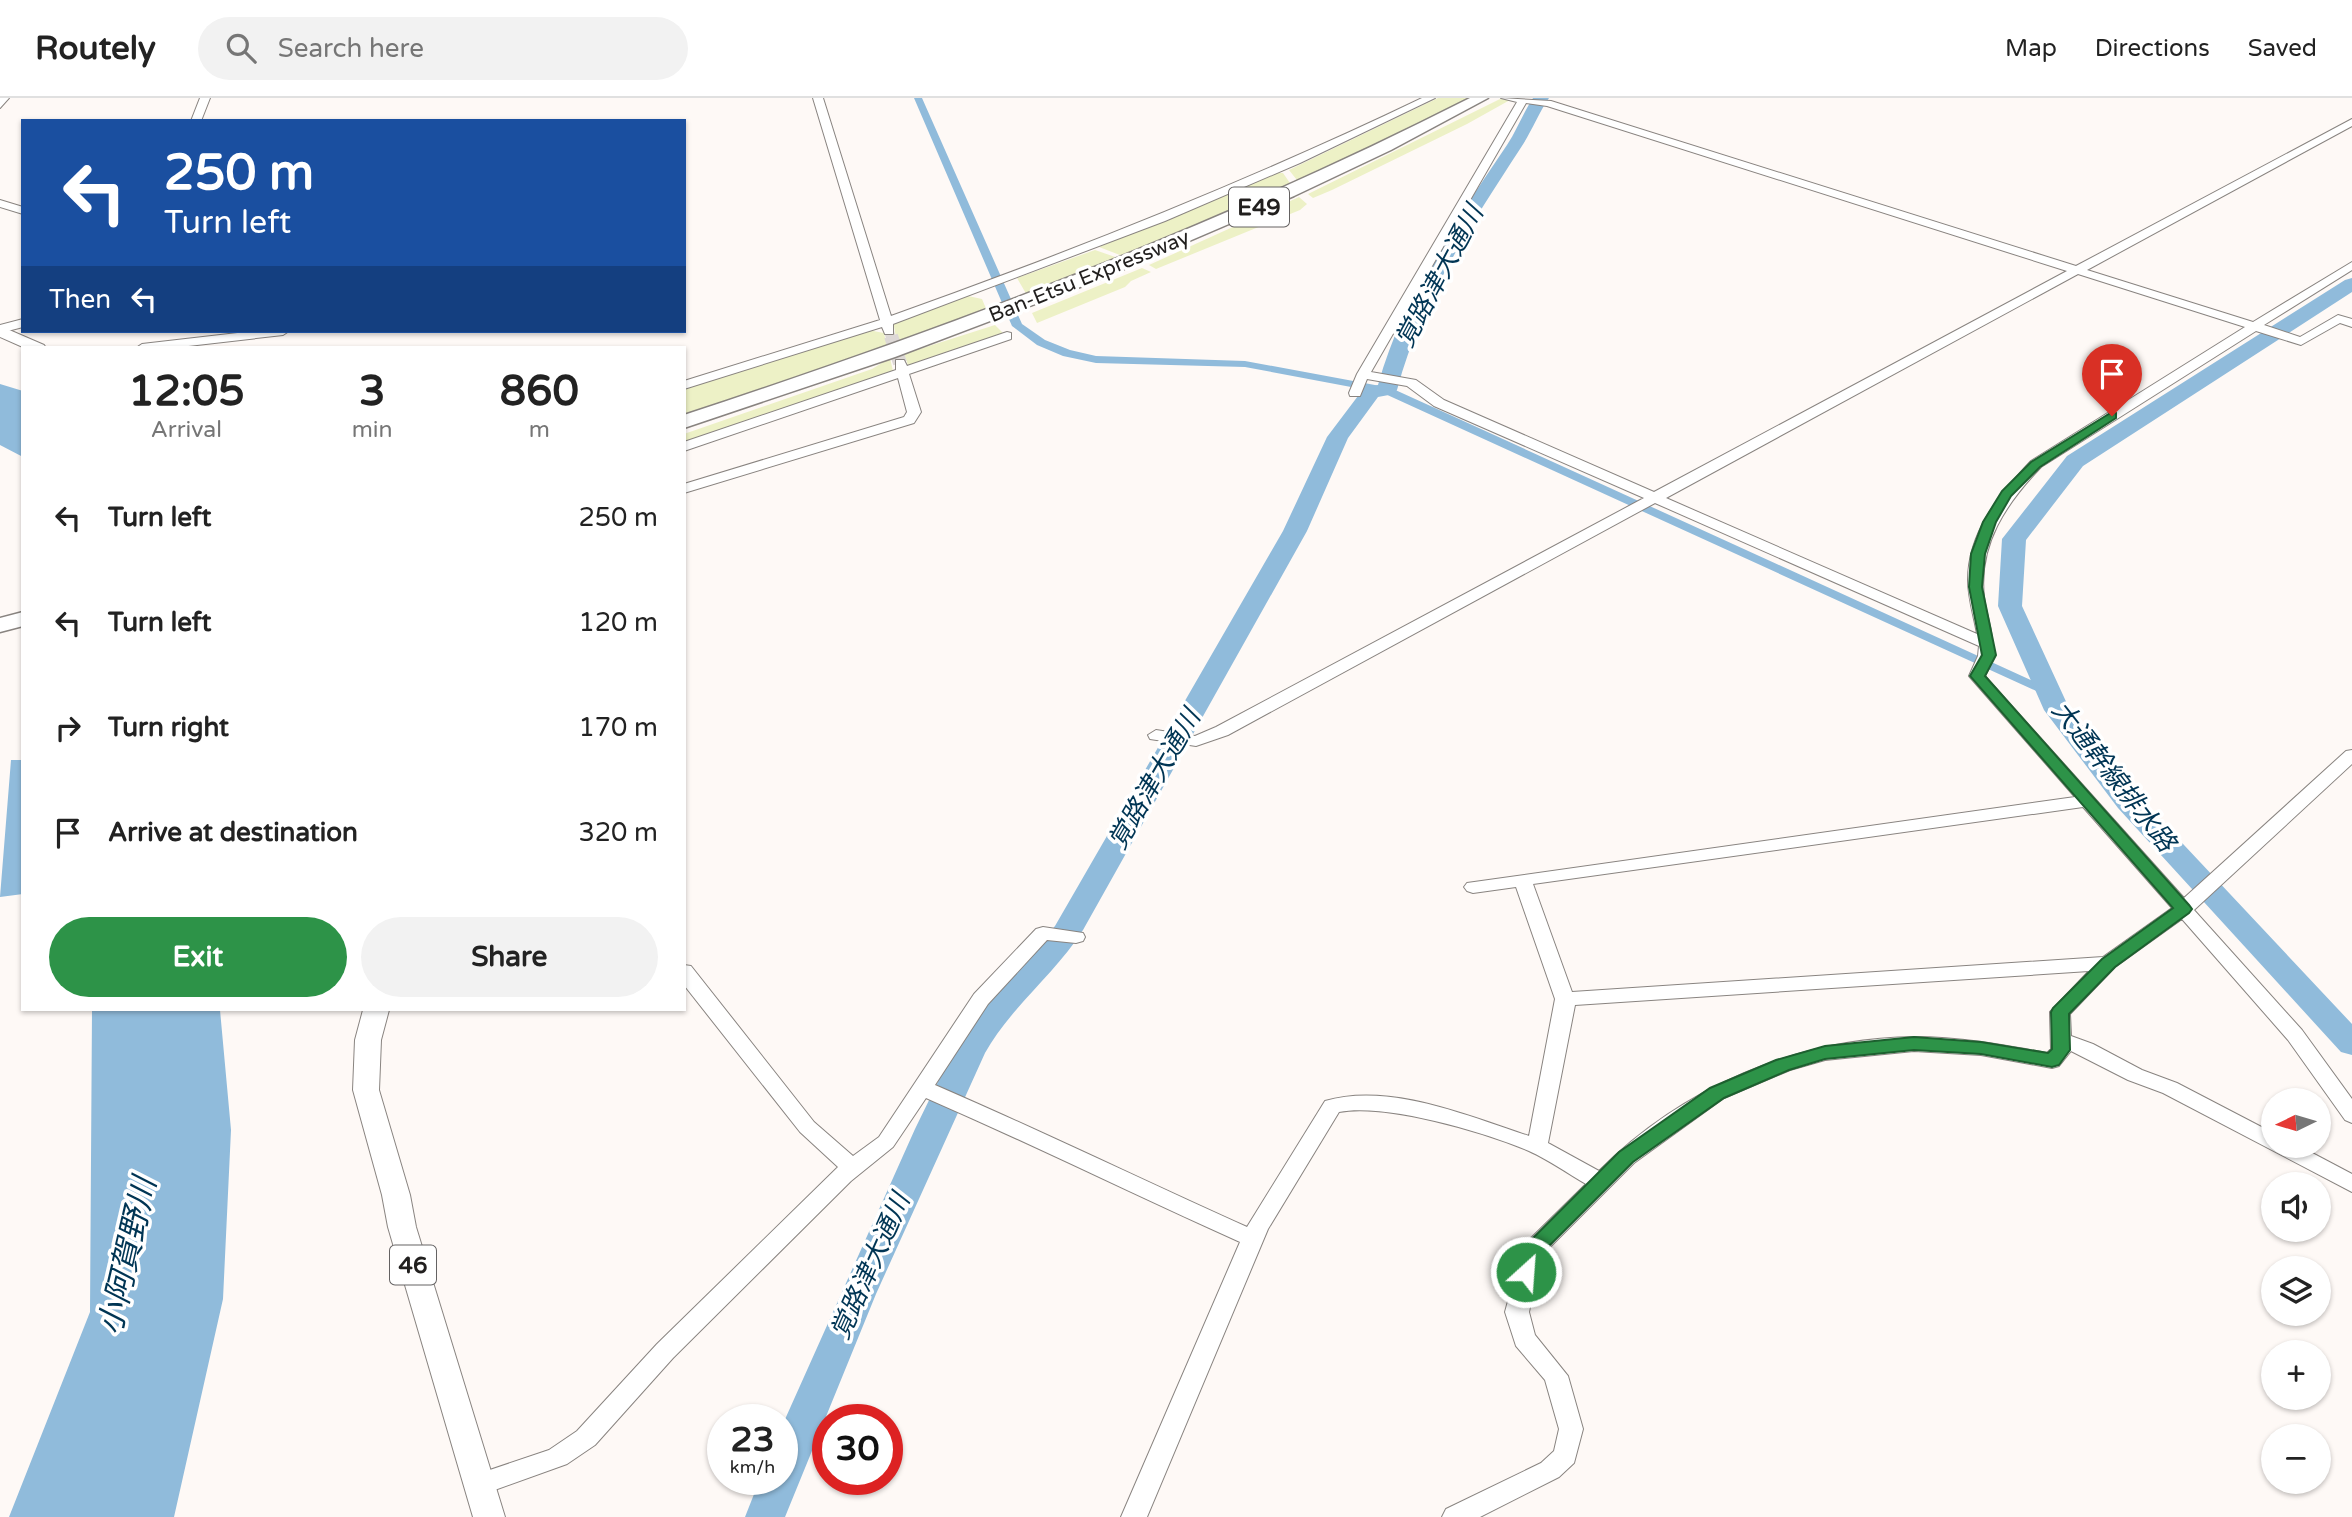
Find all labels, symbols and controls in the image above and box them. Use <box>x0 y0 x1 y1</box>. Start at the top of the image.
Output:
search box <box>198 17 688 80</box>
text: Routely <box>35 29 156 68</box>
icon: search <box>222 29 260 67</box>
text: Search here <box>278 33 424 64</box>
text: Map <box>2005 34 2057 63</box>
text: Directions <box>2095 34 2210 63</box>
text: Saved <box>2248 34 2317 63</box>
text: 250 m <box>164 144 314 203</box>
icon: left <box>49 147 140 238</box>
road number: E49 <box>1229 188 1289 226</box>
water label: 覚路津大通川 <box>1389 197 1491 352</box>
text: Turn left <box>164 204 291 242</box>
street label: Ban-Etsu Expressway <box>985 225 1193 328</box>
icon: left <box>125 280 163 318</box>
text: Then <box>49 284 111 315</box>
pin <box>2082 344 2142 416</box>
icon: arrive <box>2093 355 2131 393</box>
text: 12:05 <box>128 366 245 417</box>
text: 3 <box>359 366 385 417</box>
text: 860 <box>500 366 579 417</box>
text: Arrival <box>151 416 222 444</box>
text: min <box>352 416 393 444</box>
text: m <box>529 416 550 444</box>
icon: left <box>49 499 87 537</box>
text: Turn left <box>108 502 211 533</box>
text: 250 m <box>578 502 658 533</box>
icon: left <box>49 604 87 642</box>
text: Turn left <box>108 607 211 638</box>
text: 120 m <box>578 607 658 638</box>
water label: 大通幹線排水路 <box>2045 695 2183 859</box>
water label: 覚路津大通川 <box>1102 701 1208 855</box>
icon: right <box>49 709 87 747</box>
text: Turn right <box>108 712 229 743</box>
text: 170 m <box>578 712 658 743</box>
icon: arrive <box>49 814 87 852</box>
text: Arrive at destination <box>108 817 358 848</box>
text: 320 m <box>578 817 658 848</box>
button: Exit <box>49 917 347 997</box>
button: Share <box>361 917 658 997</box>
north arrow <box>2261 1088 2331 1158</box>
map controls <box>2261 1088 2331 1494</box>
water label: 小阿賀野川 <box>91 1171 165 1338</box>
button: sound <box>2261 1172 2331 1242</box>
water label: 覚路津大通川 <box>825 1186 918 1344</box>
position arrow <box>1489 1235 1563 1309</box>
road number: 46 <box>390 1246 436 1284</box>
button: layers <box>2261 1256 2331 1326</box>
button: + <box>2261 1340 2331 1410</box>
speed limit sign: 30 <box>812 1404 903 1495</box>
text: 23 <box>731 1419 774 1461</box>
button: − <box>2261 1424 2331 1494</box>
text: km/h <box>730 1456 775 1478</box>

